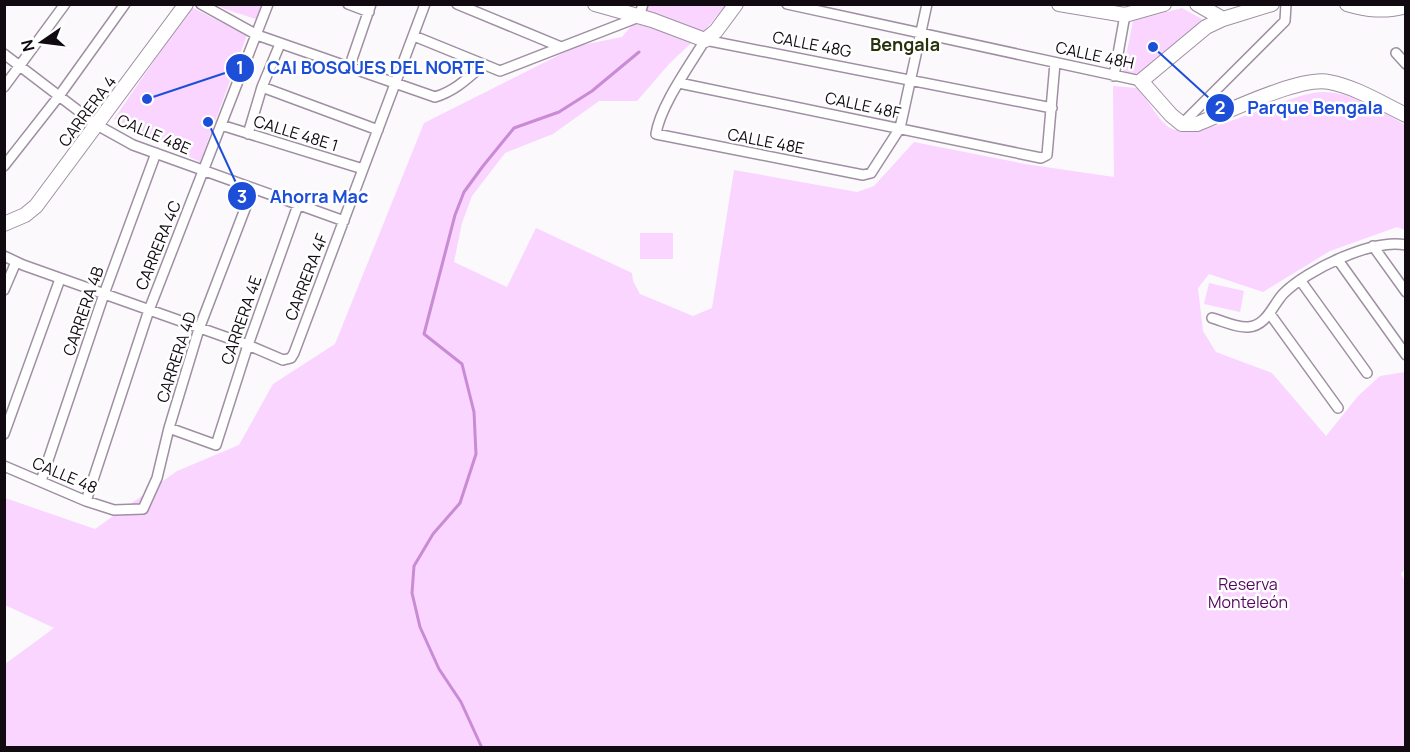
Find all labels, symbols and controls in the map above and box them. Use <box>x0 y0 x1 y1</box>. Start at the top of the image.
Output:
north arrow <box>12 12 72 72</box>
street label: CALLE 48G <box>771 26 853 62</box>
district label: Bengala <box>870 32 940 56</box>
street label: CALLE 48H <box>1054 36 1136 74</box>
text: N <box>15 37 40 54</box>
callout: CAI BOSQUES DEL NORTE <box>225 50 497 86</box>
text: 1 <box>236 55 244 79</box>
text: CAI BOSQUES DEL NORTE <box>267 55 485 79</box>
street label: CARRERA 4 <box>53 71 121 151</box>
street label: CALLE 48F <box>823 86 903 124</box>
callout: Parque Bengala <box>1205 90 1394 126</box>
text: 2 <box>1215 95 1225 119</box>
text: Parque Bengala <box>1247 95 1383 119</box>
street label: CALLE 48E <box>114 109 194 159</box>
street label: CALLE 48E 1 <box>251 110 341 156</box>
street label: CALLE 48E <box>726 123 806 159</box>
callout: Ahorra Mac <box>227 178 380 214</box>
text: 3 <box>237 184 247 208</box>
text: Ahorra Mac <box>270 184 368 208</box>
street label: CARRERA 4C <box>130 197 186 293</box>
street label: CARRERA 4F <box>279 230 333 324</box>
street label: CARRERA 4B <box>57 263 109 359</box>
street label: CARRERA 4E <box>216 273 266 367</box>
street label: CARRERA 4D <box>151 309 201 405</box>
street label: CALLE 48 <box>29 451 101 499</box>
park label: Reserva Monteleón <box>1208 573 1288 613</box>

